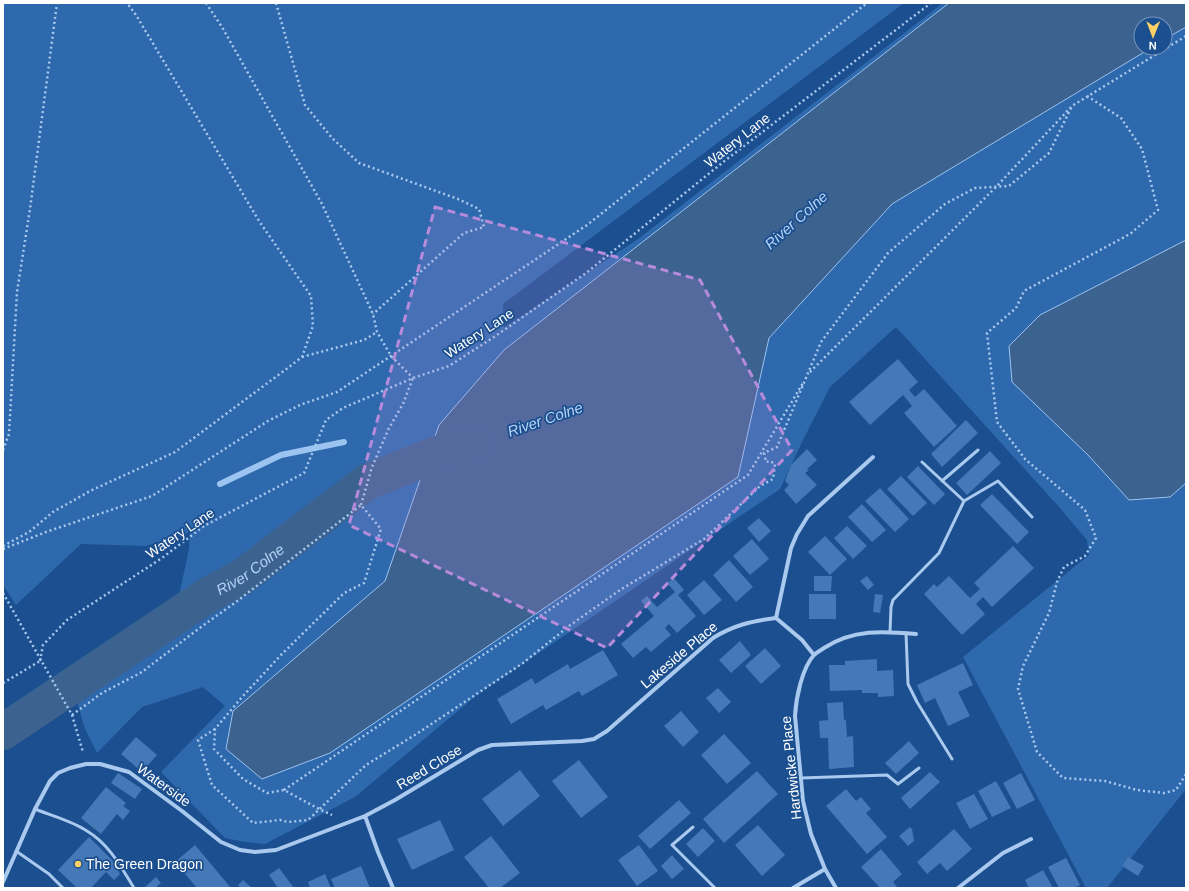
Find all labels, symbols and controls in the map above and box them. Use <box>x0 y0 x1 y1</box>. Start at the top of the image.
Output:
north arrow <box>1133 16 1173 56</box>
text: N <box>1149 40 1157 52</box>
street label: Watery Lane <box>701 109 773 171</box>
water label: River Colne <box>761 187 831 253</box>
street label: Watery Lane <box>442 305 517 361</box>
water label: River Colne <box>505 398 585 440</box>
street label: Watery Lane <box>143 504 217 562</box>
water label: River Colne <box>213 540 287 598</box>
street label: Lakeside Place <box>637 618 721 692</box>
street label: Hardwicke Place <box>778 715 804 821</box>
street label: Reed Close <box>394 741 465 793</box>
street label: Waterside <box>134 760 194 810</box>
place label: The Green Dragon <box>86 856 203 872</box>
marker: The Green Dragon <box>73 859 83 869</box>

